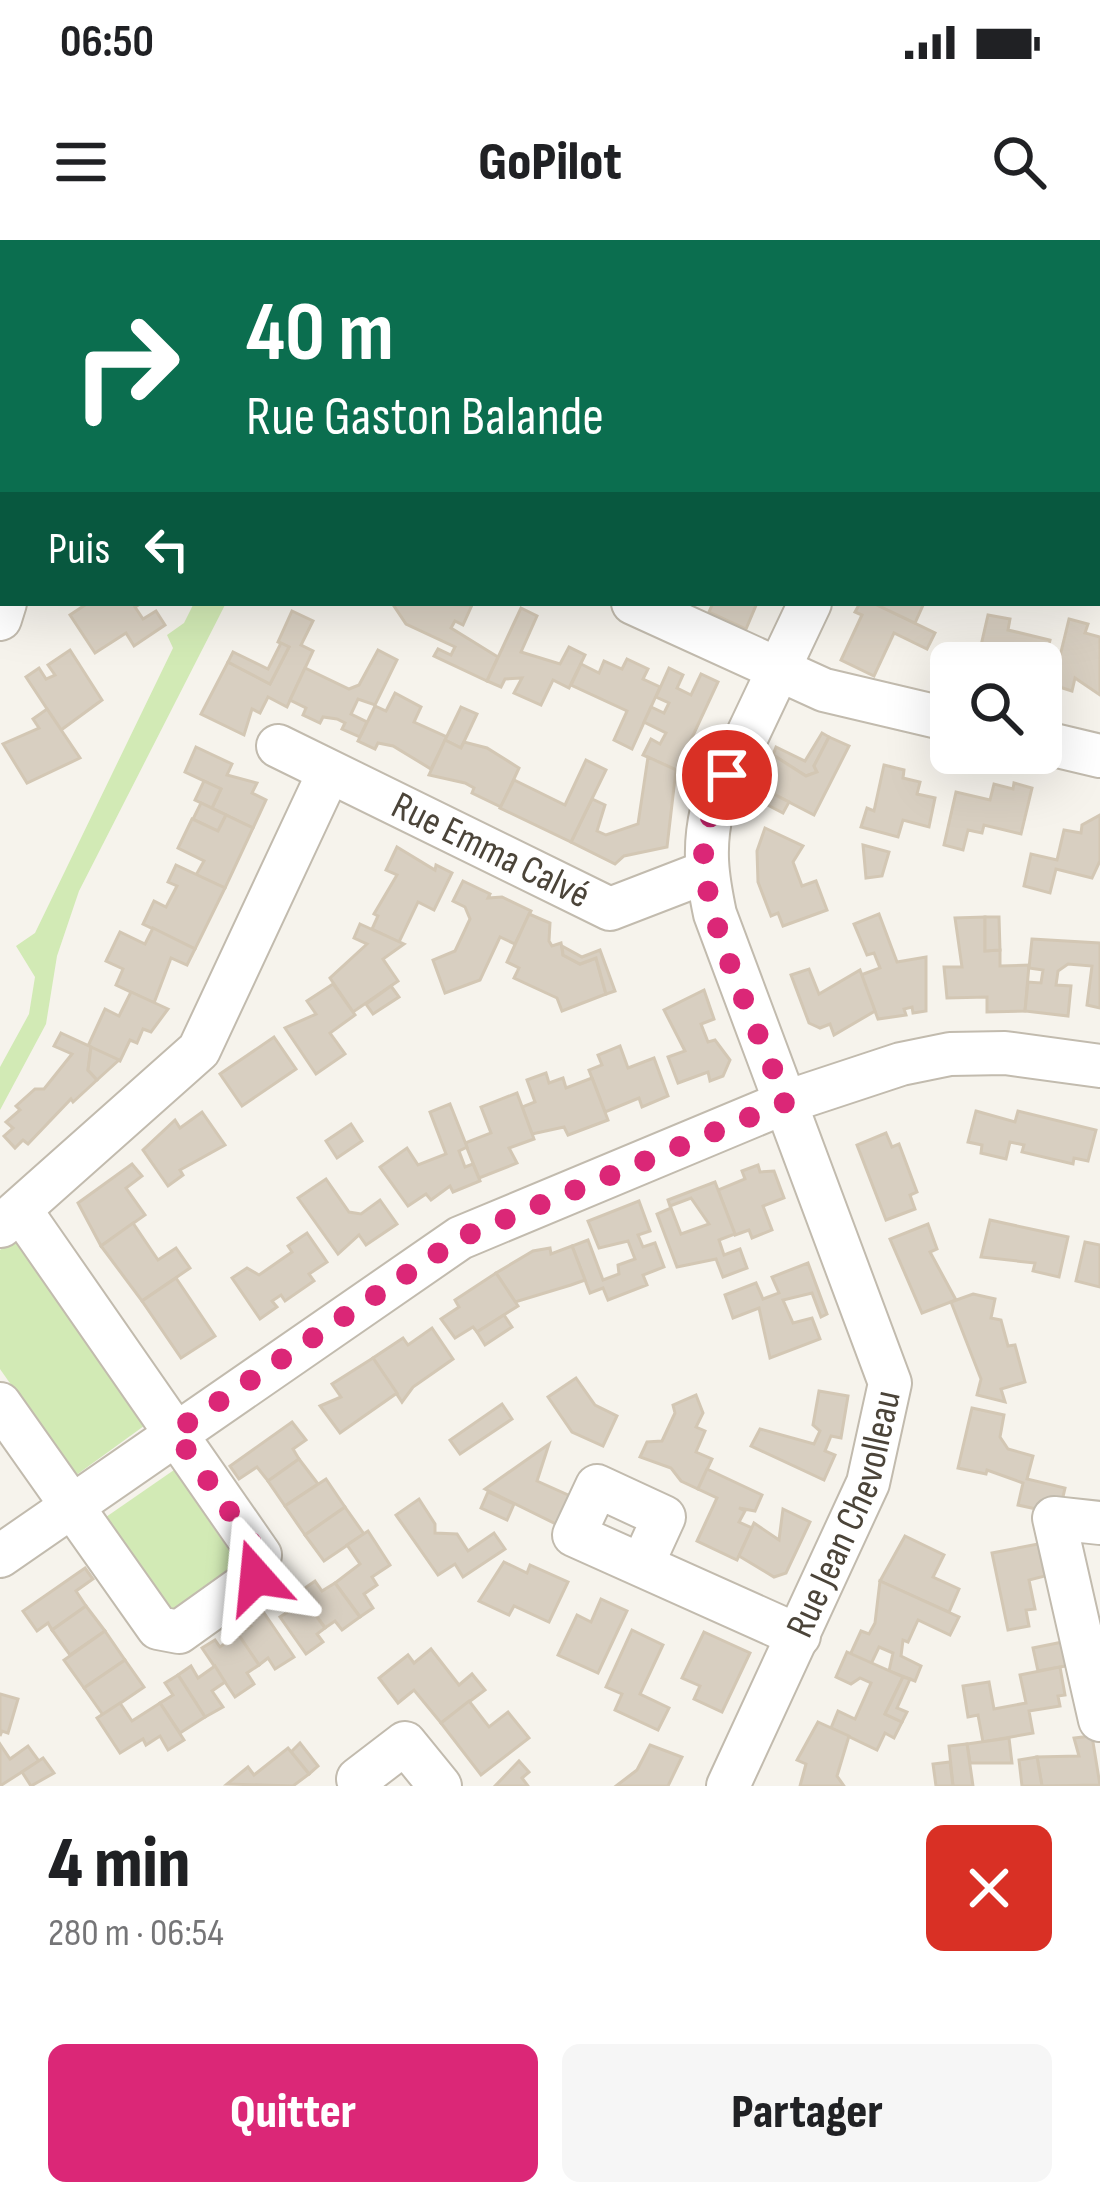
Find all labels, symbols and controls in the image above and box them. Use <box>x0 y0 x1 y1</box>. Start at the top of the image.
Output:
text: 06:50 <box>60 15 154 70</box>
icon: menu <box>48 129 114 195</box>
icon: search <box>986 129 1052 195</box>
text: GoPilot <box>478 130 622 195</box>
text: 40 m <box>246 283 394 384</box>
icon: right <box>48 288 204 444</box>
text: Rue Gaston Balande <box>246 385 604 450</box>
icon: left <box>134 516 200 582</box>
text: Puis <box>48 522 110 577</box>
map controls <box>930 642 1062 774</box>
button: search <box>930 642 1062 774</box>
pin <box>676 724 778 826</box>
icon: arrive <box>694 742 760 808</box>
street label: Rue Emma Calvé <box>384 782 597 919</box>
street label: Rue Jean Chevolleau <box>776 1386 911 1645</box>
position arrow <box>193 1514 319 1640</box>
text: 4 min <box>48 1821 190 1908</box>
button: close <box>926 1825 1052 1951</box>
text: 280 m · 06:54 <box>48 1910 224 1957</box>
button: Quitter <box>48 2044 538 2182</box>
button: Partager <box>562 2044 1052 2182</box>

